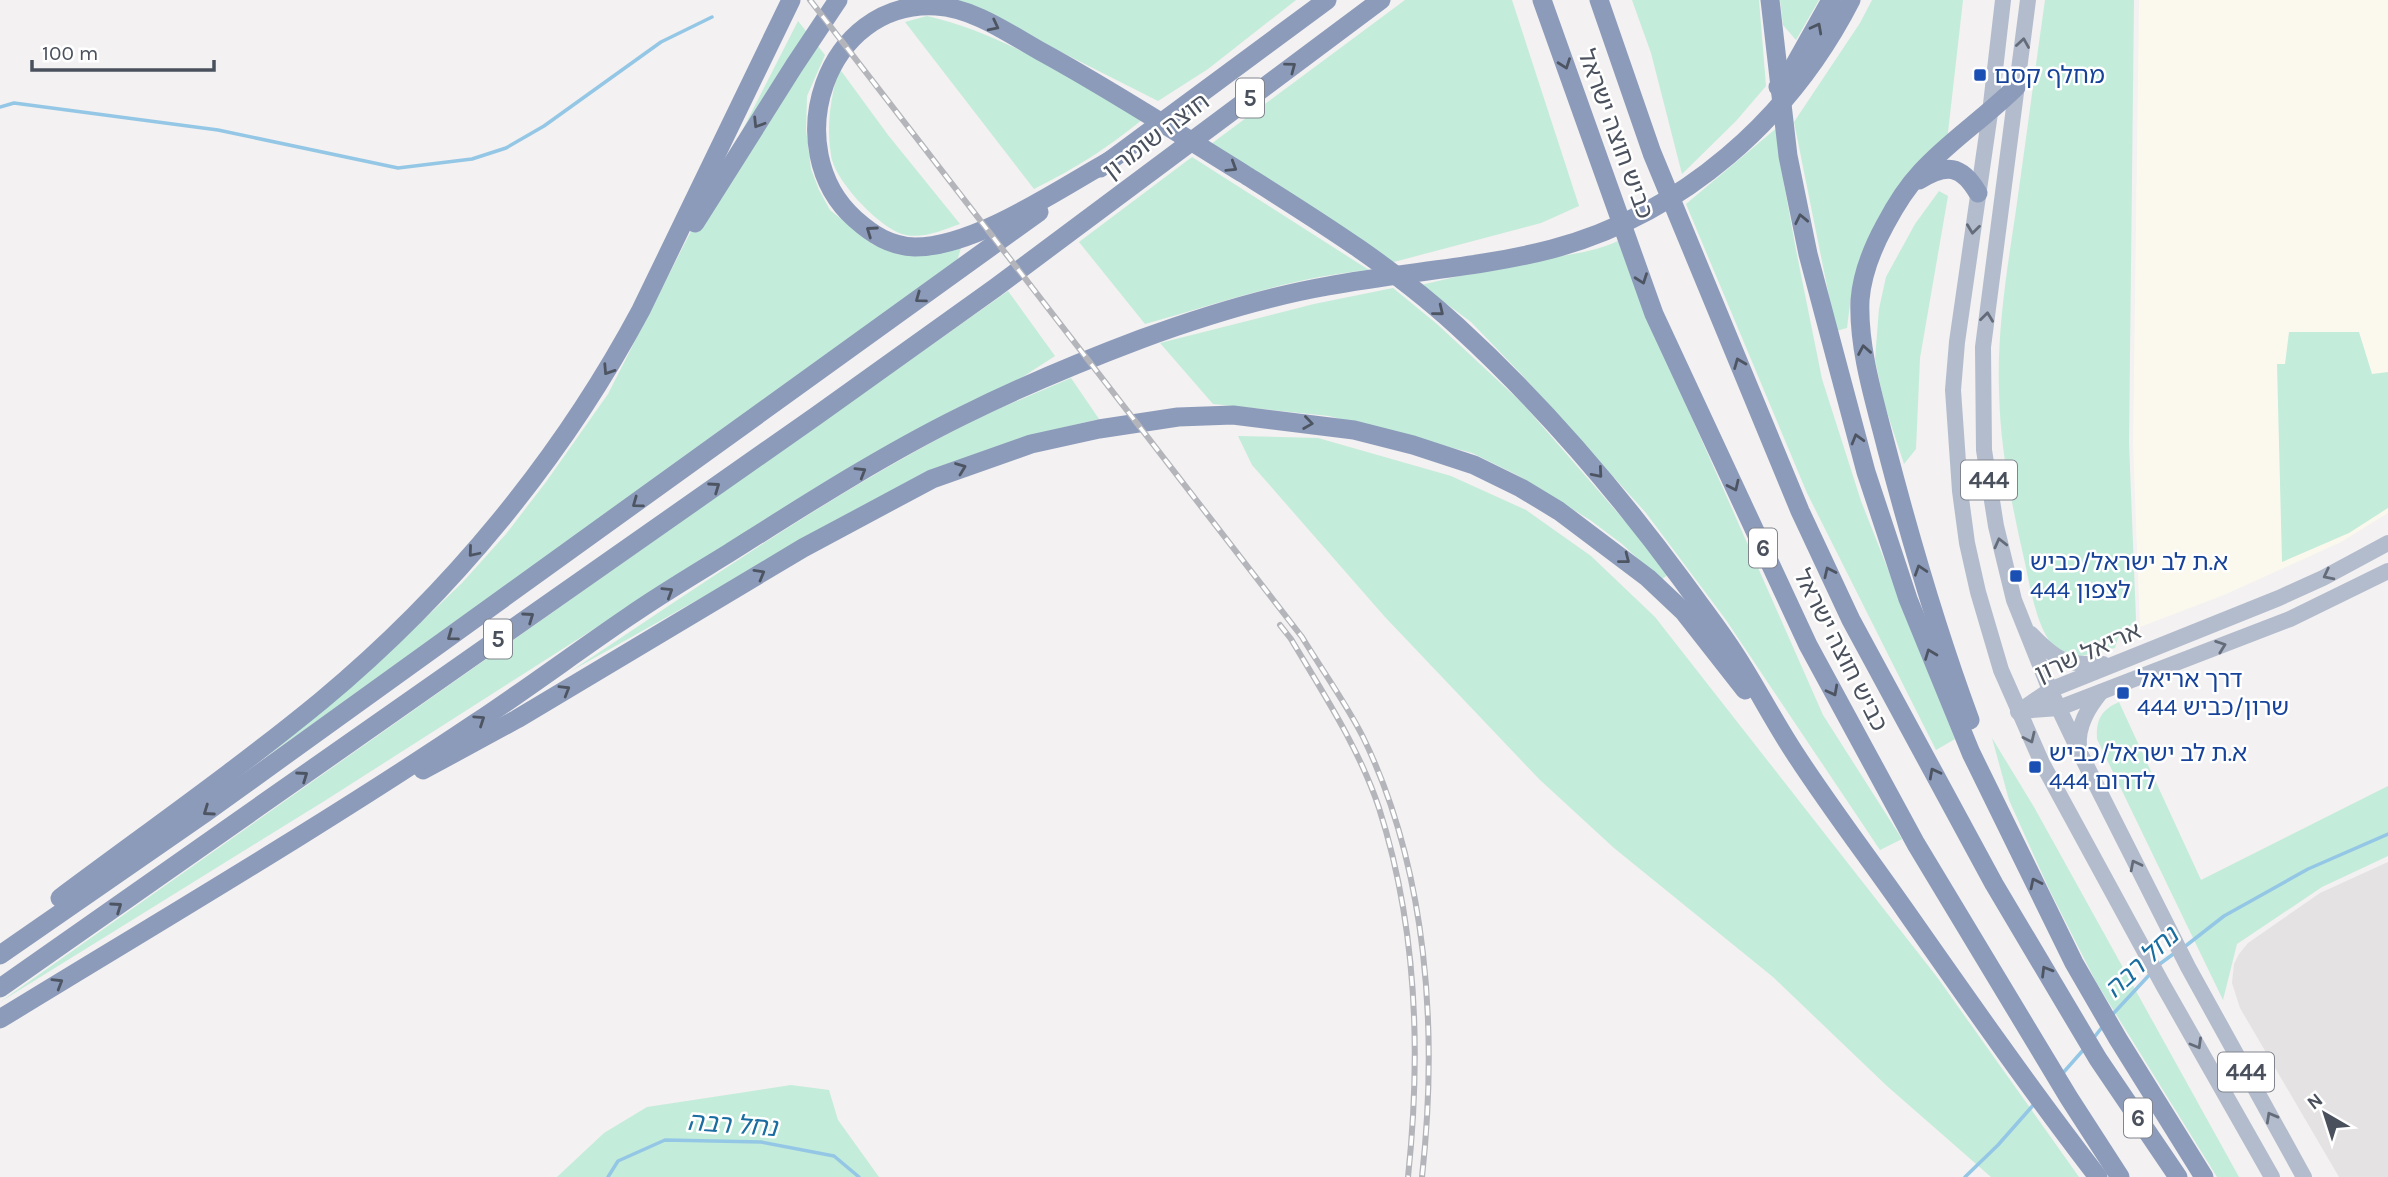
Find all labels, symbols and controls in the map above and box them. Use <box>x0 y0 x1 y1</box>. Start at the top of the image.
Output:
one-way arrow <box>987 18 1000 32</box>
one-way arrow <box>1808 23 1822 35</box>
scale bar <box>32 28 214 72</box>
one-way arrow <box>2015 37 2030 49</box>
text: 100 m <box>42 41 99 65</box>
street label: כביש חוצה ישראל <box>1572 46 1660 222</box>
one-way arrow <box>1557 58 1571 70</box>
place label: מחלף קסם <box>1994 61 2105 89</box>
one-way arrow <box>1283 63 1296 75</box>
marker: מחלף קסם <box>1972 67 1988 83</box>
road number: 5 <box>1236 78 1264 118</box>
street label: חוצה שומרון <box>1097 87 1215 185</box>
one-way arrow <box>753 116 766 129</box>
one-way arrow <box>1225 158 1238 171</box>
one-way arrow <box>1794 213 1809 225</box>
one-way arrow <box>1966 223 1981 235</box>
one-way arrow <box>866 227 879 240</box>
one-way arrow <box>1634 272 1648 284</box>
one-way arrow <box>916 290 928 302</box>
one-way arrow <box>1430 303 1443 315</box>
one-way arrow <box>1979 311 1994 323</box>
one-way arrow <box>1857 344 1872 356</box>
one-way arrow <box>1733 357 1747 370</box>
one-way arrow <box>603 362 616 375</box>
one-way arrow <box>1303 416 1314 431</box>
one-way arrow <box>1850 433 1865 445</box>
road number: 444 <box>1961 460 2017 500</box>
one-way arrow <box>955 463 967 477</box>
one-way arrow <box>1590 465 1602 478</box>
one-way arrow <box>854 468 867 481</box>
one-way arrow <box>1726 479 1740 491</box>
one-way arrow <box>707 483 720 495</box>
one-way arrow <box>632 494 644 507</box>
road number: 6 <box>1749 528 1777 568</box>
one-way arrow <box>1994 537 2008 549</box>
one-way arrow <box>469 544 481 557</box>
place label: א.ת לב ישראל/כביש 444 לצפון <box>2030 548 2228 604</box>
one-way arrow <box>1618 551 1630 564</box>
street label: כביש חוצה ישראל <box>1788 564 1894 736</box>
one-way arrow <box>1914 564 1929 576</box>
one-way arrow <box>1823 567 1837 579</box>
one-way arrow <box>2323 567 2335 581</box>
marker: א.ת לב ישראל/כביש 444 לצפון <box>2008 568 2024 584</box>
one-way arrow <box>752 569 765 582</box>
one-way arrow <box>660 587 673 600</box>
one-way arrow <box>521 613 534 626</box>
street label: אריאל שרון <box>2031 616 2145 688</box>
road number: 5 <box>484 620 512 659</box>
one-way arrow <box>447 627 460 640</box>
one-way arrow <box>2215 640 2227 654</box>
one-way arrow <box>1924 649 1938 661</box>
place label: דרך אריאל שרון/כביש 444 <box>2137 665 2289 721</box>
one-way arrow <box>1825 684 1838 696</box>
marker: דרך אריאל שרון/כביש 444 <box>2115 685 2131 701</box>
one-way arrow <box>557 686 570 699</box>
one-way arrow <box>472 716 485 728</box>
one-way arrow <box>2022 731 2036 743</box>
place label: א.ת לב ישראל/כביש 444 לדרום <box>2049 739 2247 795</box>
marker: א.ת לב ישראל/כביש 444 לדרום <box>2027 759 2043 775</box>
one-way arrow <box>1929 768 1942 780</box>
one-way arrow <box>295 772 308 785</box>
one-way arrow <box>203 803 216 816</box>
one-way arrow <box>2130 860 2144 872</box>
one-way arrow <box>2029 878 2043 890</box>
one-way arrow <box>109 903 122 915</box>
water label: נחל רבה <box>2098 919 2186 1004</box>
one-way arrow <box>2041 966 2054 979</box>
one-way arrow <box>51 979 64 992</box>
one-way arrow <box>2189 1037 2202 1050</box>
road number: 444 <box>2218 1052 2274 1092</box>
north arrow <box>2290 1079 2360 1149</box>
text: N <box>2303 1089 2327 1114</box>
road number: 6 <box>2124 1098 2152 1138</box>
water label: נחל רבה <box>686 1106 780 1143</box>
one-way arrow <box>2266 1112 2279 1125</box>

